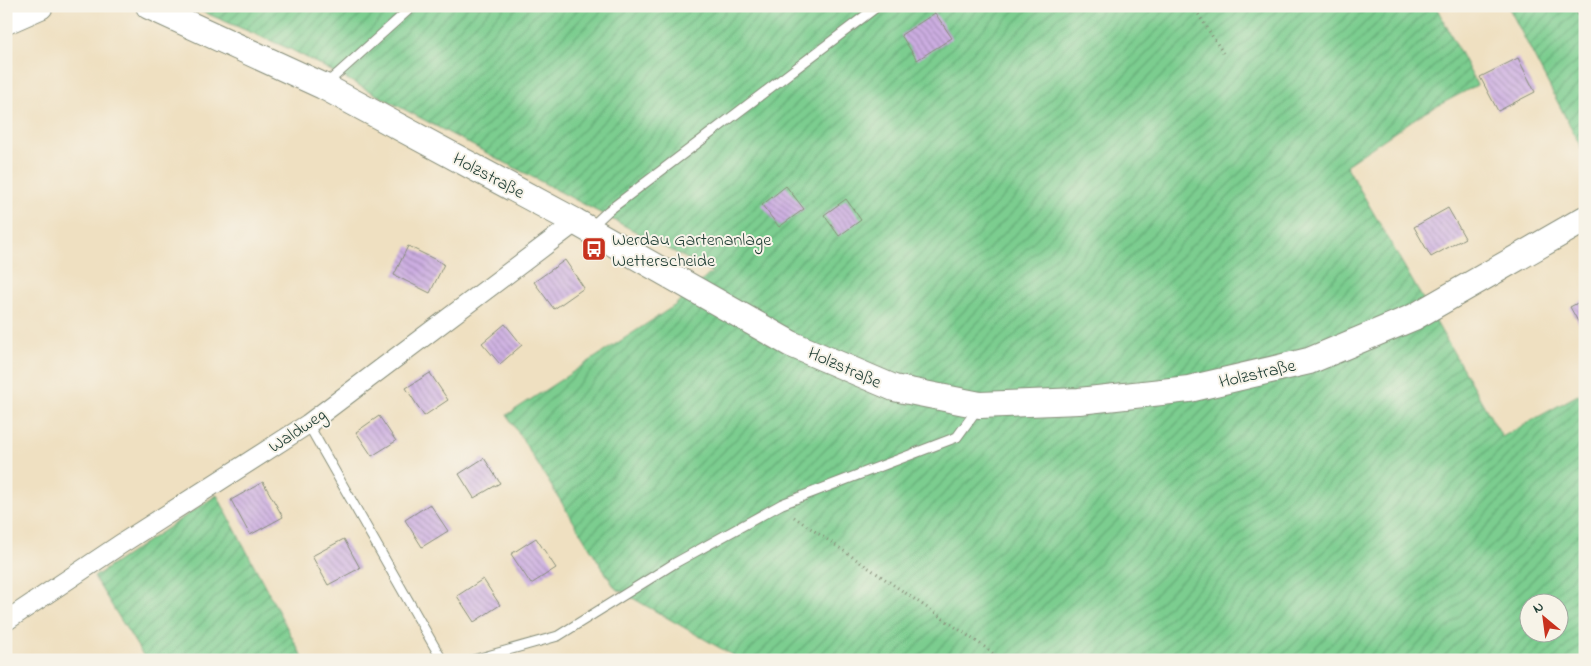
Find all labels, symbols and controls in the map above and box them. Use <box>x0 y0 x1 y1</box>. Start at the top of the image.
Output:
street label: Holzstraße <box>448 147 529 207</box>
place label: Werdau Gartenanlage Wetterscheide <box>612 228 772 275</box>
bus stop icon: Werdau Gartenanlage Wetterscheide <box>581 236 607 262</box>
street label: Holzstraße <box>803 341 886 397</box>
street label: Holzstraße <box>1217 353 1299 396</box>
street label: Waldweg <box>264 403 333 461</box>
north arrow <box>1518 594 1568 644</box>
text: N <box>1529 596 1548 619</box>

